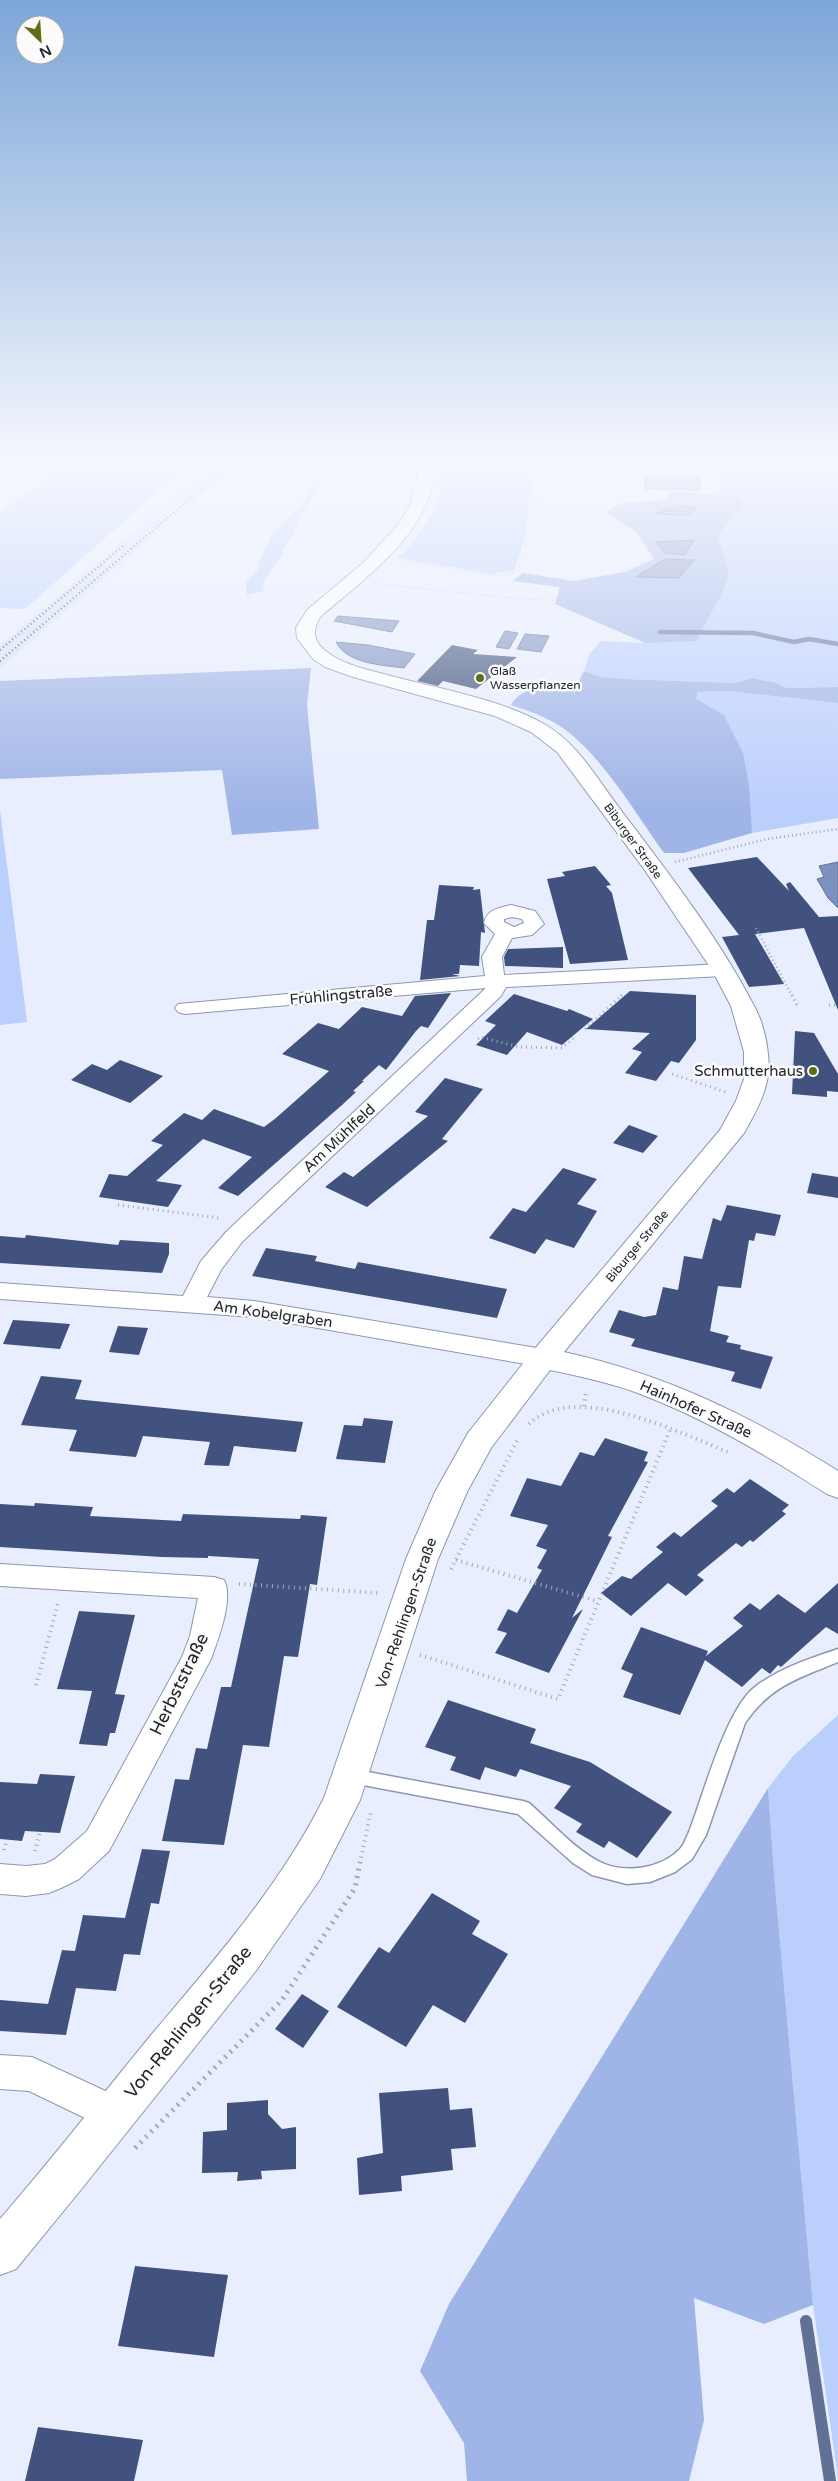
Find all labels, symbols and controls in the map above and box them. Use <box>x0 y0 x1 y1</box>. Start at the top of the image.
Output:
north arrow <box>15 15 65 65</box>
text: N <box>37 41 54 61</box>
place label: Glaß Wasserpflanzen <box>490 664 581 692</box>
marker: Glaß Wasserpflanzen <box>474 672 486 684</box>
street label: Biburger Straße <box>601 801 665 882</box>
street label: Frühlingstraße <box>289 982 393 1008</box>
place label: Schmutterhaus <box>694 1062 803 1080</box>
marker: Schmutterhaus <box>807 1065 819 1077</box>
street label: Am Mühlfeld <box>299 1100 379 1176</box>
street label: Biburger Straße <box>603 1207 671 1285</box>
street label: Am Kobelgraben <box>212 1297 334 1331</box>
street label: Hainhofer Straße <box>637 1376 755 1442</box>
street label: Von-Rehlingen-Straße <box>372 1535 440 1691</box>
street label: Herbststraße <box>145 1629 213 1739</box>
street label: Von-Rehlingen-Straße <box>120 1941 256 2103</box>

